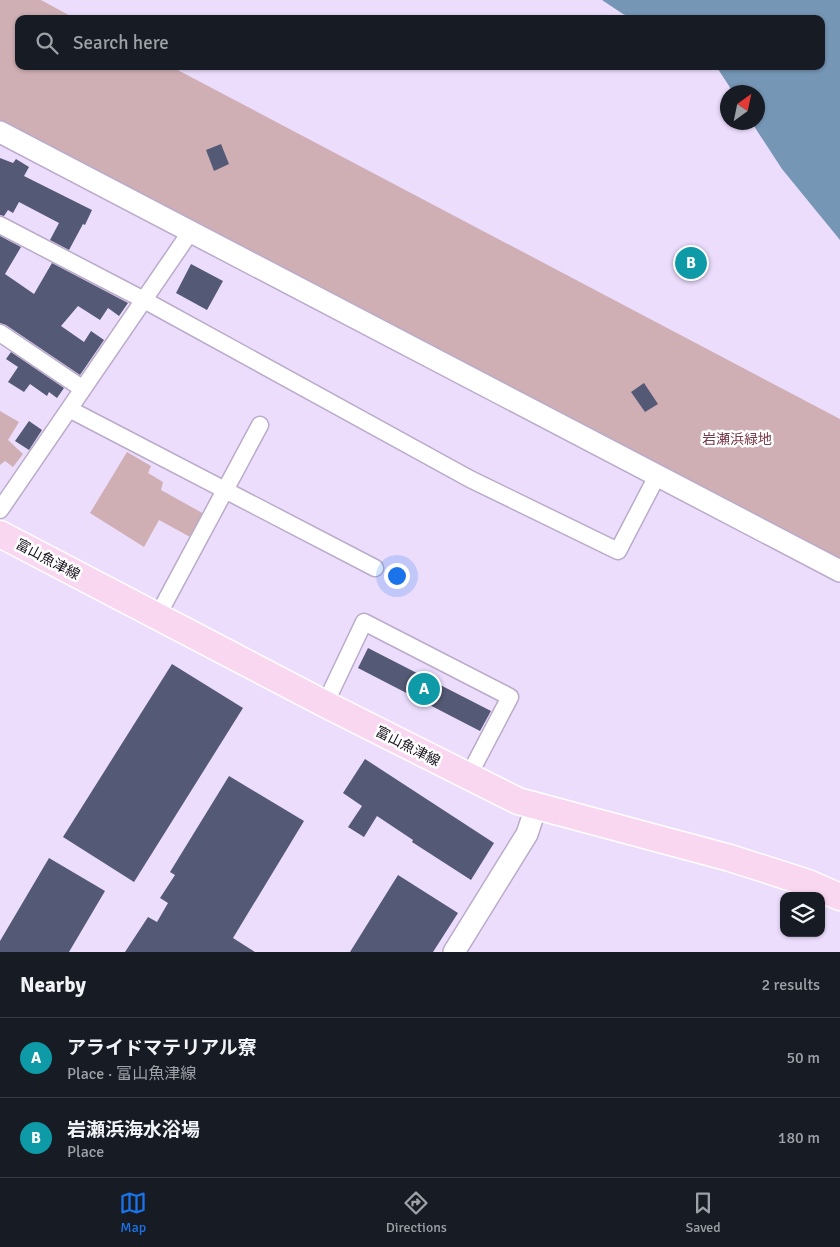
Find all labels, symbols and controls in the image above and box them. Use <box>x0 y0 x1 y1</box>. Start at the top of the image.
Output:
search box <box>15 15 825 70</box>
icon: search <box>33 29 61 57</box>
text: Search here <box>73 31 169 55</box>
north arrow <box>720 85 765 130</box>
pin: B <box>675 244 707 282</box>
park label: 岩瀬浜緑地 <box>702 431 772 448</box>
street label: 富山魚津線 <box>13 536 83 583</box>
your location <box>384 563 410 589</box>
pin: A <box>408 670 440 708</box>
street label: 富山魚津線 <box>373 723 443 770</box>
map controls <box>780 892 825 937</box>
button: layers <box>780 892 825 937</box>
text: Nearby <box>20 972 86 998</box>
text: 2 results <box>761 975 820 995</box>
text: アライドマテリアル寮 <box>67 1036 257 1060</box>
text: A <box>31 1048 41 1068</box>
text: 50 m <box>786 1048 820 1068</box>
text: Place · 富山魚津線 <box>67 1064 196 1084</box>
text: 岩瀬浜海水浴場 <box>67 1118 200 1142</box>
text: B <box>31 1128 41 1148</box>
text: 180 m <box>778 1128 820 1148</box>
text: Place <box>67 1142 104 1162</box>
tab: Map <box>119 1189 147 1236</box>
tab: Directions <box>386 1189 447 1236</box>
tab: Saved <box>685 1189 721 1236</box>

